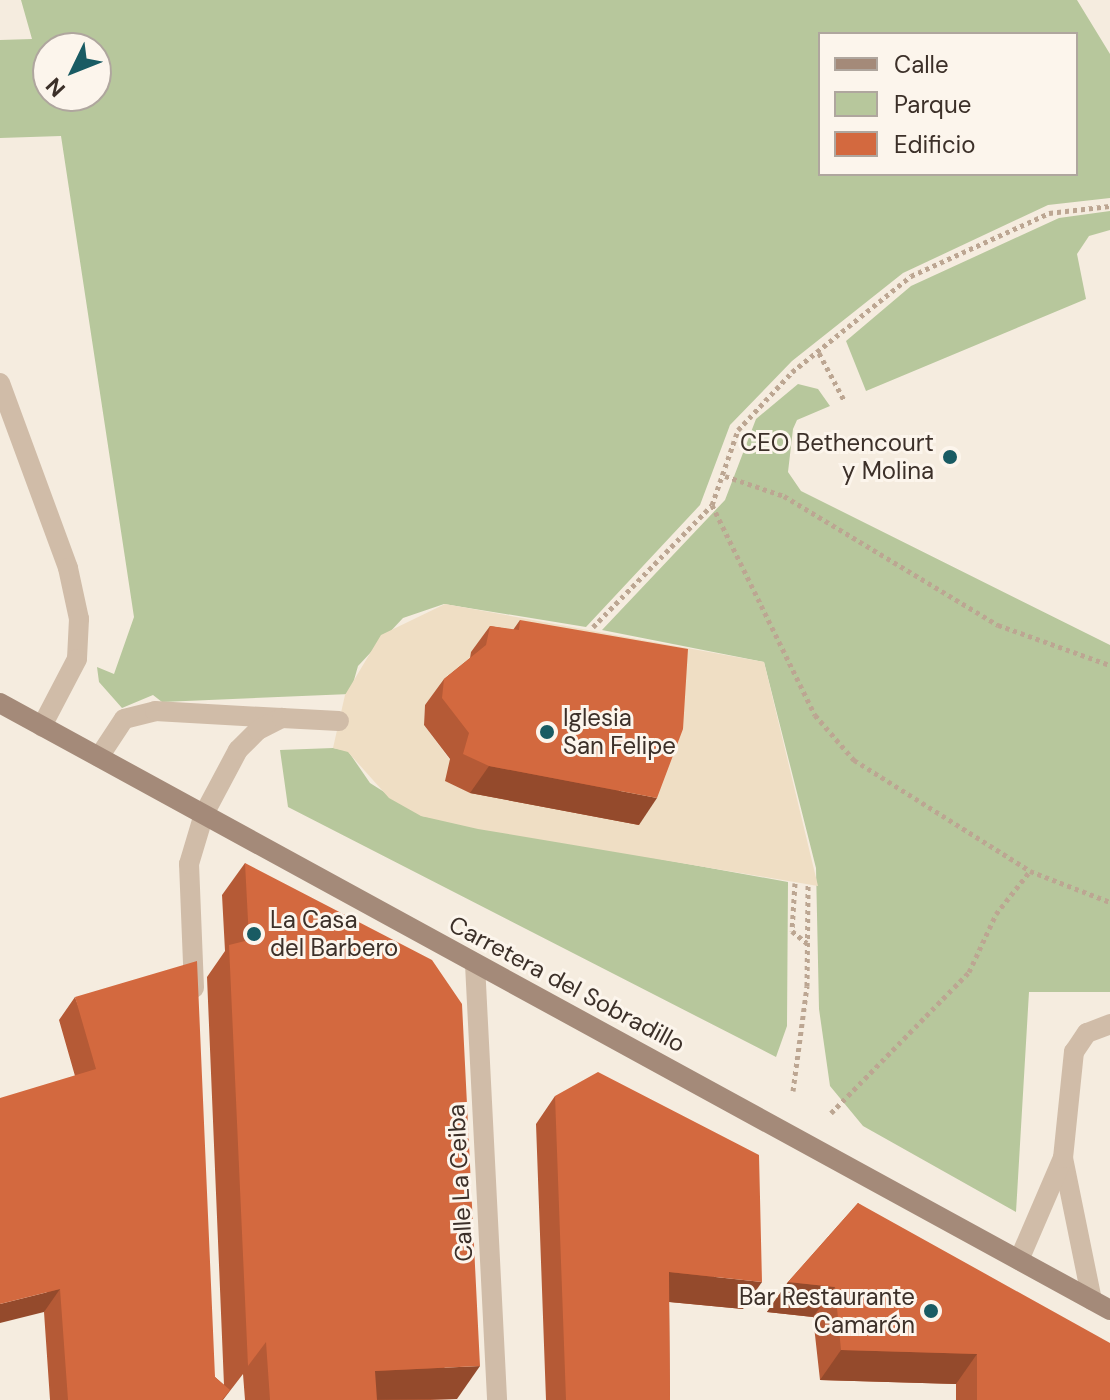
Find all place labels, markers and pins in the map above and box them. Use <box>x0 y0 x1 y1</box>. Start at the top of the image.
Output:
place label: CEO Bethencourt y Molina <box>740 429 934 485</box>
marker: CEO Bethencourt y Molina <box>941 448 959 466</box>
place label: Iglesia San Felipe <box>563 704 676 760</box>
marker: Iglesia San Felipe <box>538 723 556 741</box>
place label: La Casa del Barbero <box>270 906 398 962</box>
marker: La Casa del Barbero <box>245 925 263 943</box>
place label: Bar Restaurante Camarón <box>739 1283 915 1339</box>
marker: Bar Restaurante Camarón <box>922 1302 940 1320</box>

